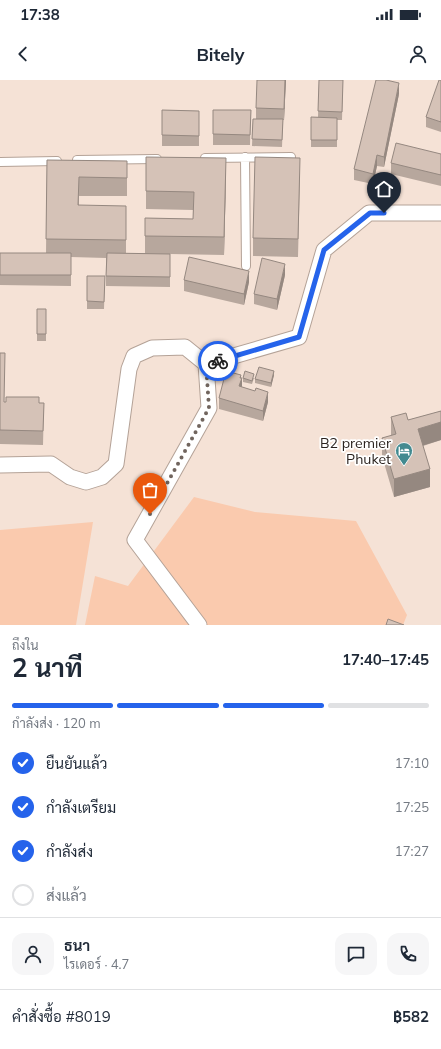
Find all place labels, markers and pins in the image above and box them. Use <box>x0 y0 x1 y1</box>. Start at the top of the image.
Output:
pin <box>367 172 401 213</box>
place label: B2 premier Phuket <box>320 434 392 468</box>
hotel icon: B2 premier Phuket <box>394 441 414 466</box>
pin <box>133 473 167 514</box>

